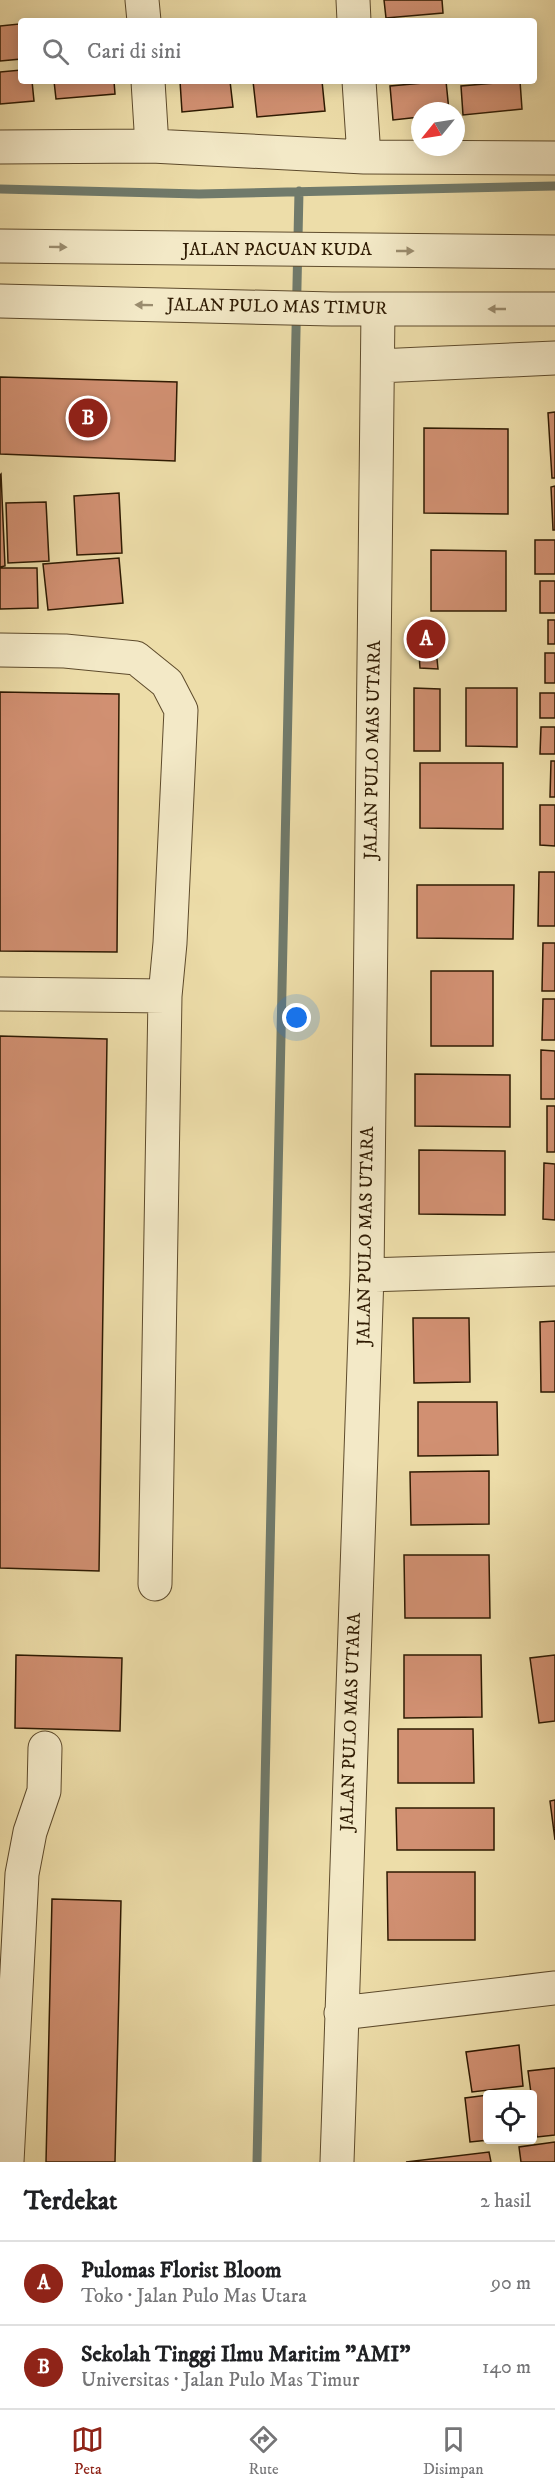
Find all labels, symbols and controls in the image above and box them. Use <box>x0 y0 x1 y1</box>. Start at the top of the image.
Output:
search box <box>18 18 537 84</box>
icon: search <box>39 35 72 68</box>
text: Cari di sini <box>87 38 181 65</box>
north arrow <box>411 102 465 156</box>
street label: JALAN PACUAN KUDA <box>180 239 372 261</box>
one-way arrow <box>49 242 68 252</box>
one-way arrow <box>396 246 415 256</box>
street label: JALAN PULO MAS TIMUR <box>165 294 387 320</box>
one-way arrow <box>135 300 154 309</box>
one-way arrow <box>487 304 506 314</box>
pin: B <box>68 396 107 440</box>
pin: A <box>406 616 446 662</box>
street label: JALAN PULO MAS UTARA <box>360 640 386 862</box>
your location <box>282 1003 311 1032</box>
street label: JALAN PULO MAS UTARA <box>353 1126 379 1348</box>
street label: JALAN PULO MAS UTARA <box>336 1612 366 1834</box>
map controls <box>483 2090 537 2144</box>
button: locate <box>483 2090 537 2144</box>
text: Terdekat <box>24 2185 117 2218</box>
text: 2 hasil <box>480 2189 531 2214</box>
text: Pulomas Florist Bloom <box>81 2257 281 2284</box>
text: A <box>37 2271 50 2296</box>
text: 90 m <box>491 2271 531 2296</box>
text: Toko · Jalan Pulo Mas Utara <box>81 2284 307 2309</box>
text: Sekolah Tinggi Ilmu Maritim "AMI" <box>81 2341 410 2368</box>
text: B <box>37 2355 50 2380</box>
text: 140 m <box>482 2355 531 2380</box>
text: Universitas · Jalan Pulo Mas Timur <box>81 2368 359 2393</box>
tab: Peta <box>71 2423 104 2479</box>
tab: Rute <box>247 2423 280 2479</box>
tab: Disimpan <box>423 2423 484 2479</box>

